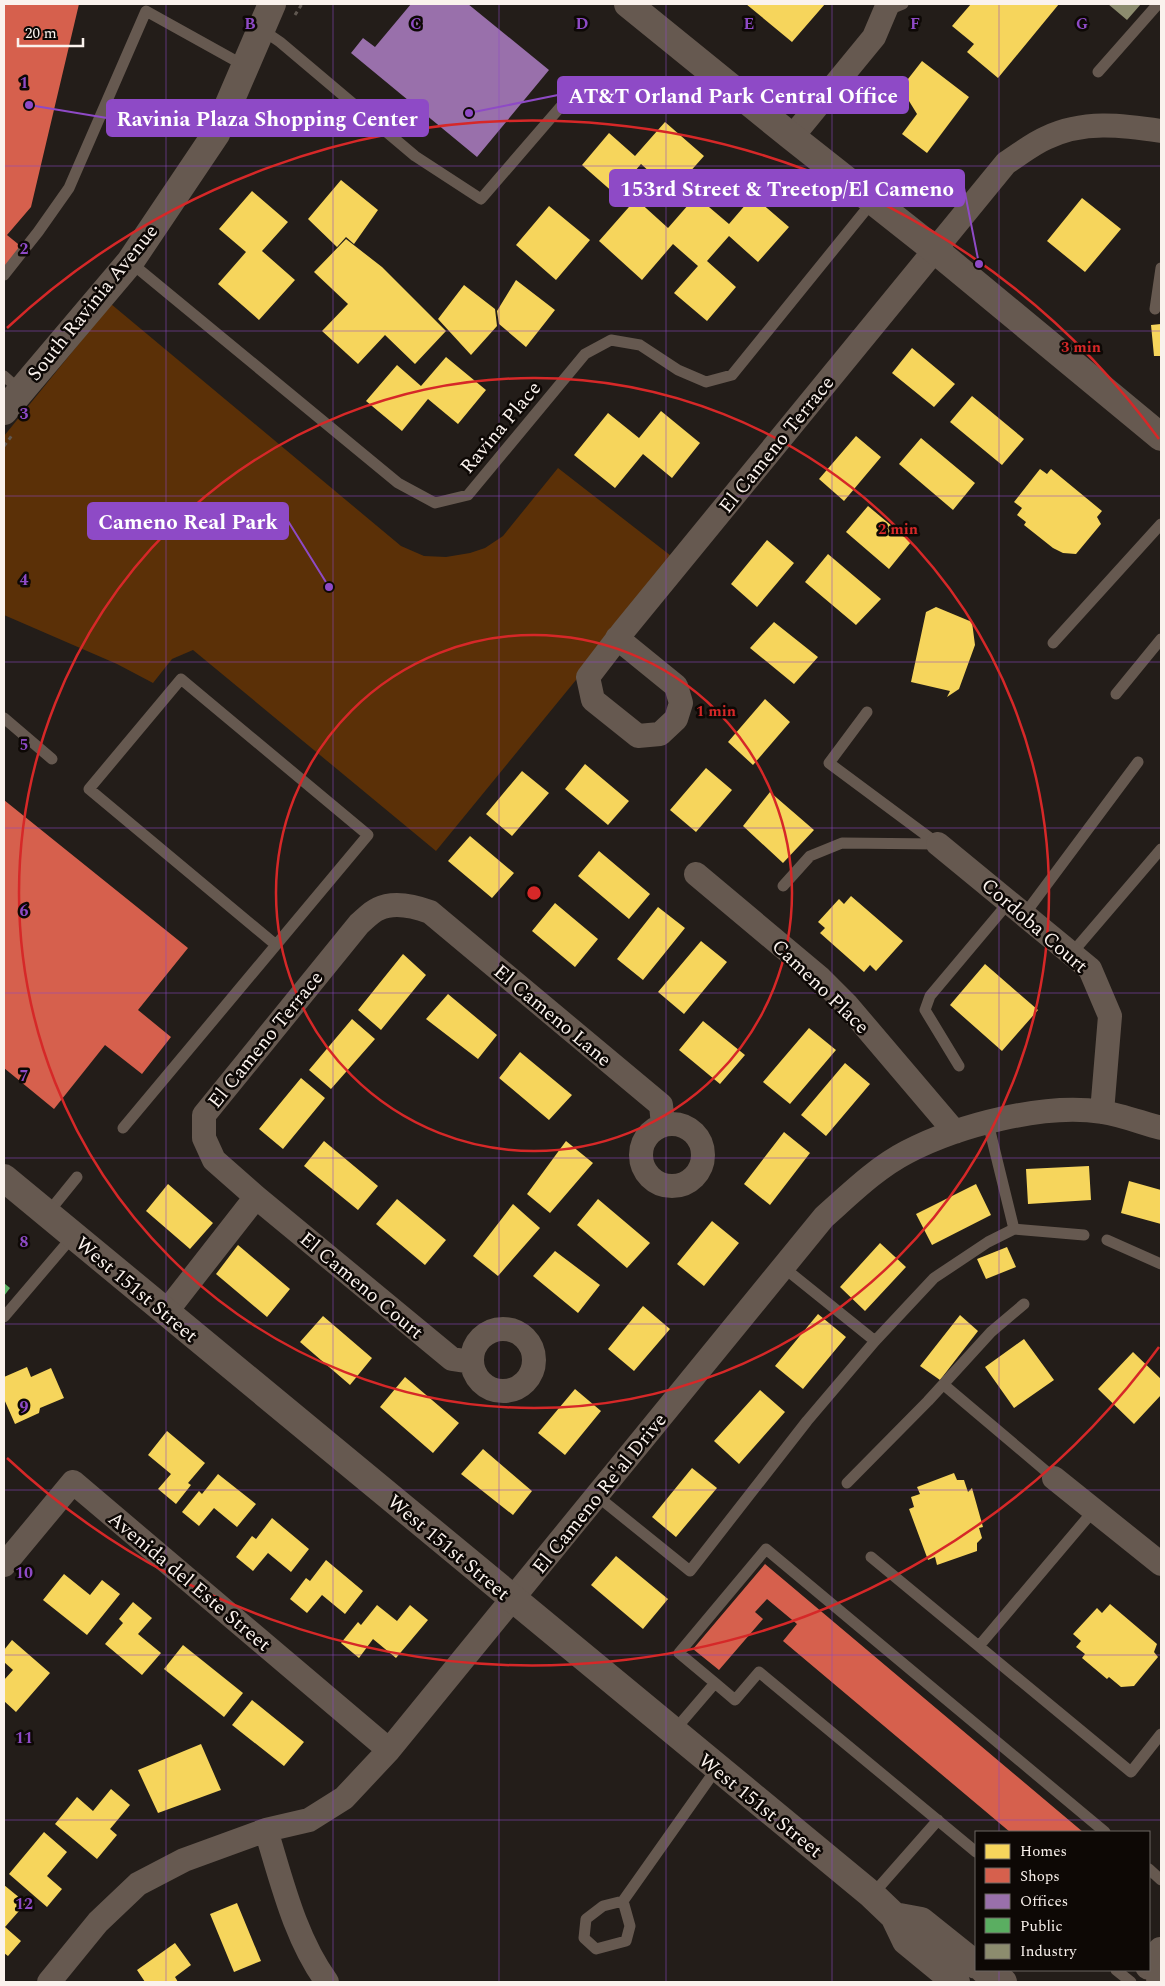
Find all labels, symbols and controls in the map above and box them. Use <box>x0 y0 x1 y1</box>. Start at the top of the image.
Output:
text: B <box>244 12 256 36</box>
text: C <box>410 12 422 36</box>
text: D <box>576 12 589 36</box>
text: E <box>744 12 754 36</box>
text: F <box>910 12 920 36</box>
text: G <box>1076 12 1088 36</box>
scale bar <box>18 15 82 47</box>
text: 20 m <box>25 22 57 45</box>
text: 1 <box>20 71 28 95</box>
callout: AT&T Orland Park Central Office <box>558 77 908 113</box>
text: AT&T Orland Park Central Office <box>568 81 898 113</box>
callout: Ravinia Plaza Shopping Center <box>107 100 428 136</box>
text: Ravinia Plaza Shopping Center <box>116 104 418 136</box>
callout: 153rd Street & Treetop/El Cameno <box>610 170 964 206</box>
text: 153rd Street & Treetop/El Cameno <box>620 174 954 206</box>
street label: South Ravinia Avenue <box>20 218 166 388</box>
text: 2 <box>20 237 29 261</box>
text: 3 min <box>1061 336 1101 359</box>
street label: El Cameno Terrace <box>712 369 842 520</box>
street label: Ravina Place <box>453 375 549 481</box>
text: 3 <box>20 402 29 426</box>
callout: Cameno Real Park <box>88 503 288 539</box>
text: Cameno Real Park <box>98 507 278 539</box>
text: 2 min <box>878 518 918 541</box>
text: 4 <box>20 568 29 592</box>
text: 1 min <box>696 700 736 723</box>
text: 5 <box>20 733 28 757</box>
street label: Cordoba Court <box>974 871 1094 981</box>
centre of rings <box>525 884 543 902</box>
text: 6 <box>20 899 29 923</box>
street label: Cameno Place <box>764 932 876 1041</box>
street label: El Cameno Lane <box>487 957 618 1074</box>
street label: El Cameno Terrace <box>201 964 331 1115</box>
text: 7 <box>20 1064 29 1088</box>
street label: El Cameno Court <box>293 1225 430 1347</box>
street label: West 151st Street <box>68 1229 204 1350</box>
text: 8 <box>20 1230 29 1254</box>
text: 9 <box>20 1395 29 1419</box>
street label: El Cameno Re'al Drive <box>525 1406 674 1581</box>
street label: West 151st Street <box>380 1487 516 1608</box>
street label: Avenida del Este Street <box>101 1504 277 1659</box>
text: 10 <box>15 1561 33 1585</box>
text: 11 <box>15 1726 33 1750</box>
street label: West 151st Street <box>692 1746 829 1865</box>
legend <box>975 1831 1150 1971</box>
text: Homes <box>1020 1840 1067 1863</box>
text: Shops <box>1020 1865 1060 1888</box>
text: Offices <box>1020 1890 1068 1913</box>
text: 12 <box>15 1892 33 1916</box>
text: Public <box>1020 1915 1063 1938</box>
text: Industry <box>1020 1940 1077 1963</box>

